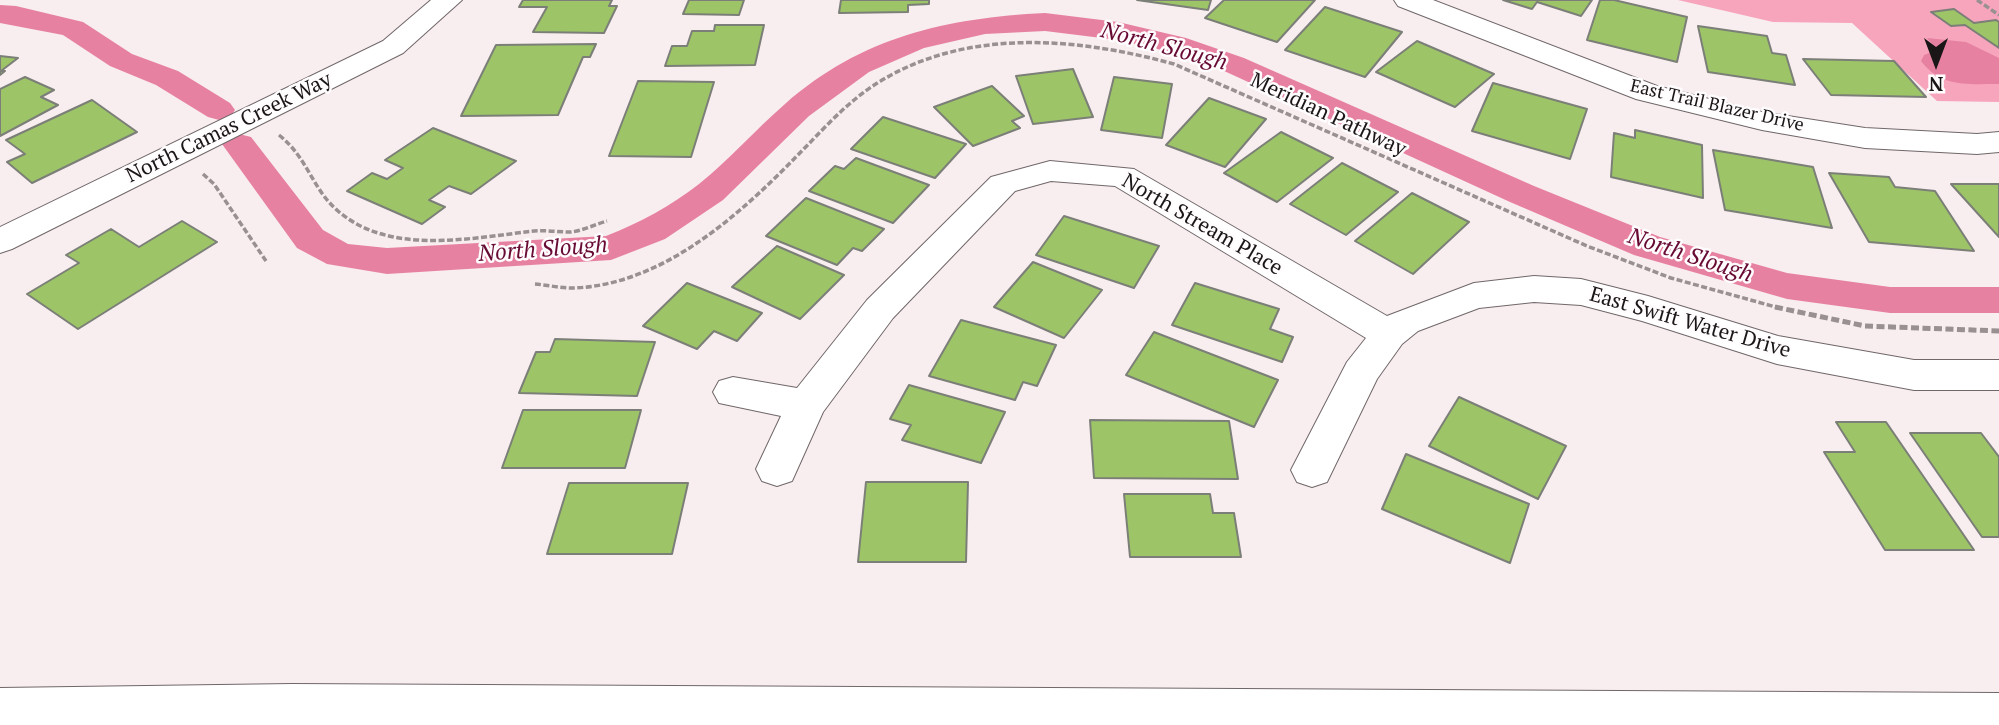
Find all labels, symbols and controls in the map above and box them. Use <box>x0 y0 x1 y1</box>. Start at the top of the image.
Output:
water label: North Slough <box>1098 17 1230 77</box>
north arrow <box>1901 28 1971 98</box>
street label: North Camas Creek Way <box>122 67 336 189</box>
street label: Meridian Pathway <box>1246 68 1410 162</box>
text: N <box>1929 72 1943 97</box>
street label: East Trail Blazer Drive <box>1628 75 1806 137</box>
street label: North Stream Place <box>1117 169 1287 281</box>
water label: North Slough <box>1624 223 1756 289</box>
water label: North Slough <box>477 232 609 268</box>
street label: East Swift Water Drive <box>1587 282 1793 364</box>

